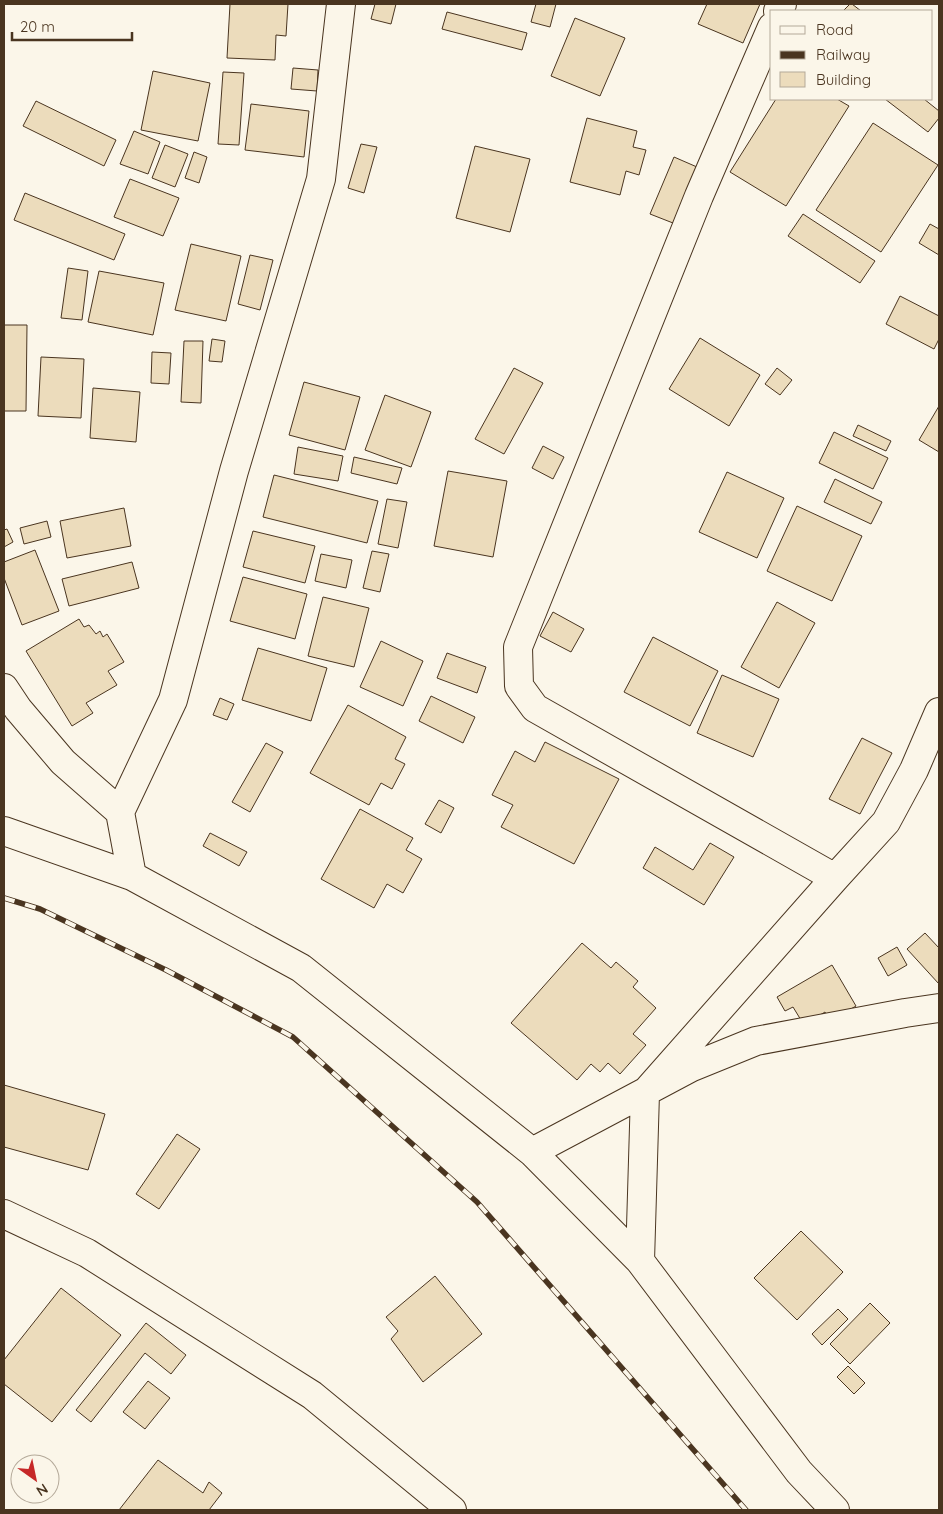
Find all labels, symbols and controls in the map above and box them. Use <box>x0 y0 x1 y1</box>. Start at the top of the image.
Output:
scale bar <box>12 10 132 42</box>
legend <box>770 10 933 100</box>
text: 20 m <box>20 17 55 36</box>
text: Road <box>816 20 853 39</box>
text: Railway <box>816 45 871 64</box>
text: Building <box>816 70 871 89</box>
north arrow <box>10 1454 60 1504</box>
text: N <box>33 1480 51 1500</box>

